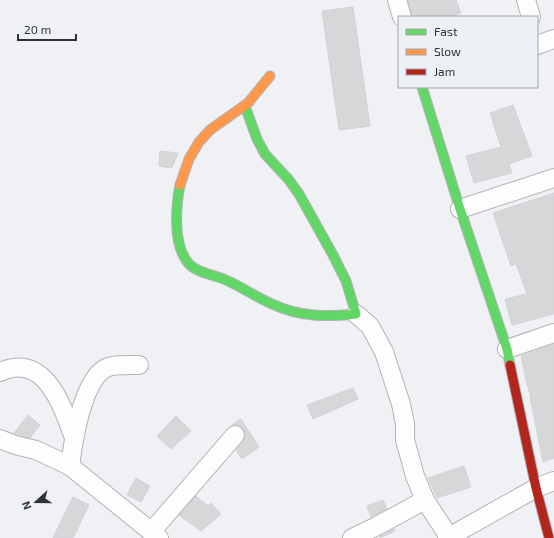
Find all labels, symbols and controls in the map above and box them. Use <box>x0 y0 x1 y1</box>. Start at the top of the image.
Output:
scale bar <box>18 16 76 42</box>
legend <box>398 16 538 88</box>
text: 20 m <box>24 22 51 36</box>
text: Fast <box>434 24 458 38</box>
text: Slow <box>434 44 461 58</box>
text: Jam <box>434 64 455 78</box>
north arrow <box>16 482 56 522</box>
text: N <box>19 500 34 512</box>

